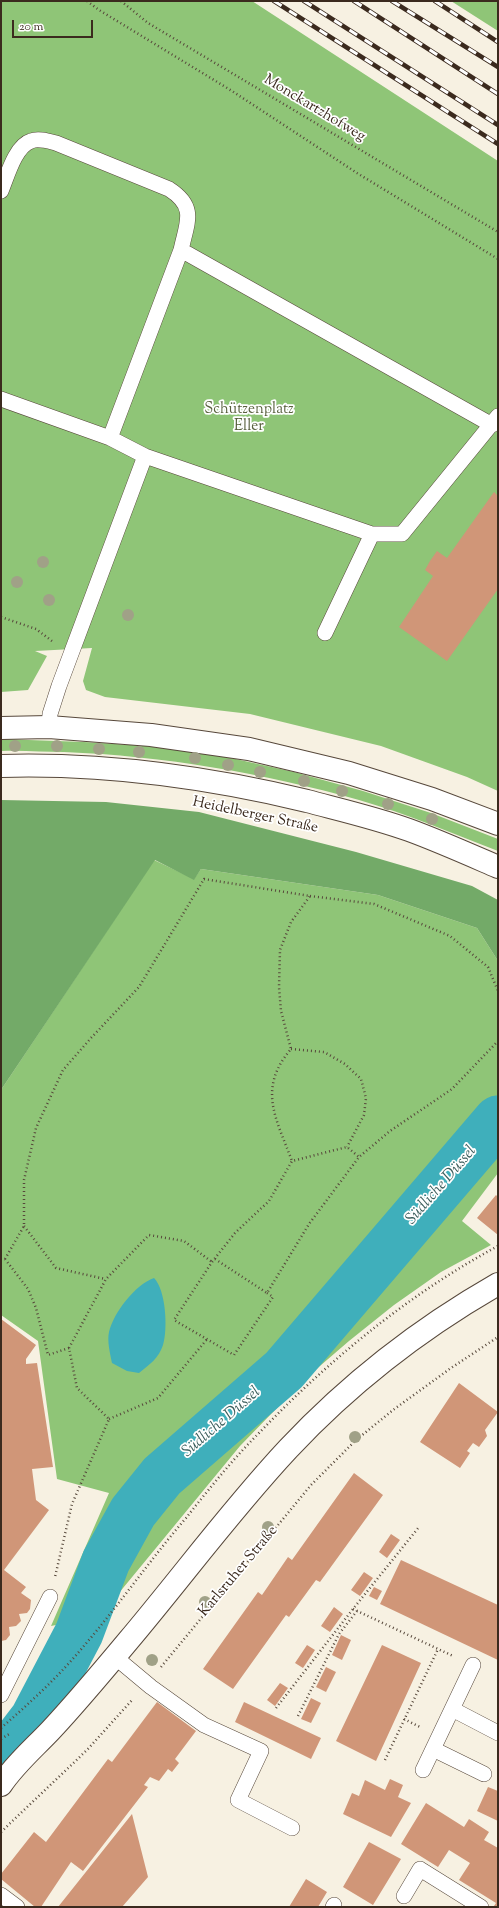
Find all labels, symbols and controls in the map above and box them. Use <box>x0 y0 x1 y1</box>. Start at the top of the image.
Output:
scale bar <box>14 12 95 38</box>
text: 20 m <box>19 18 43 36</box>
street label: Monckartzhofweg <box>260 72 368 146</box>
park label: Schützenplatz Eller <box>204 401 294 436</box>
street label: Heidelberger Straße <box>191 794 319 838</box>
water label: Südliche Düssel <box>403 1143 481 1229</box>
water label: Südliche Düssel <box>179 1384 265 1462</box>
street label: Karlsruher Straße <box>196 1523 282 1621</box>

